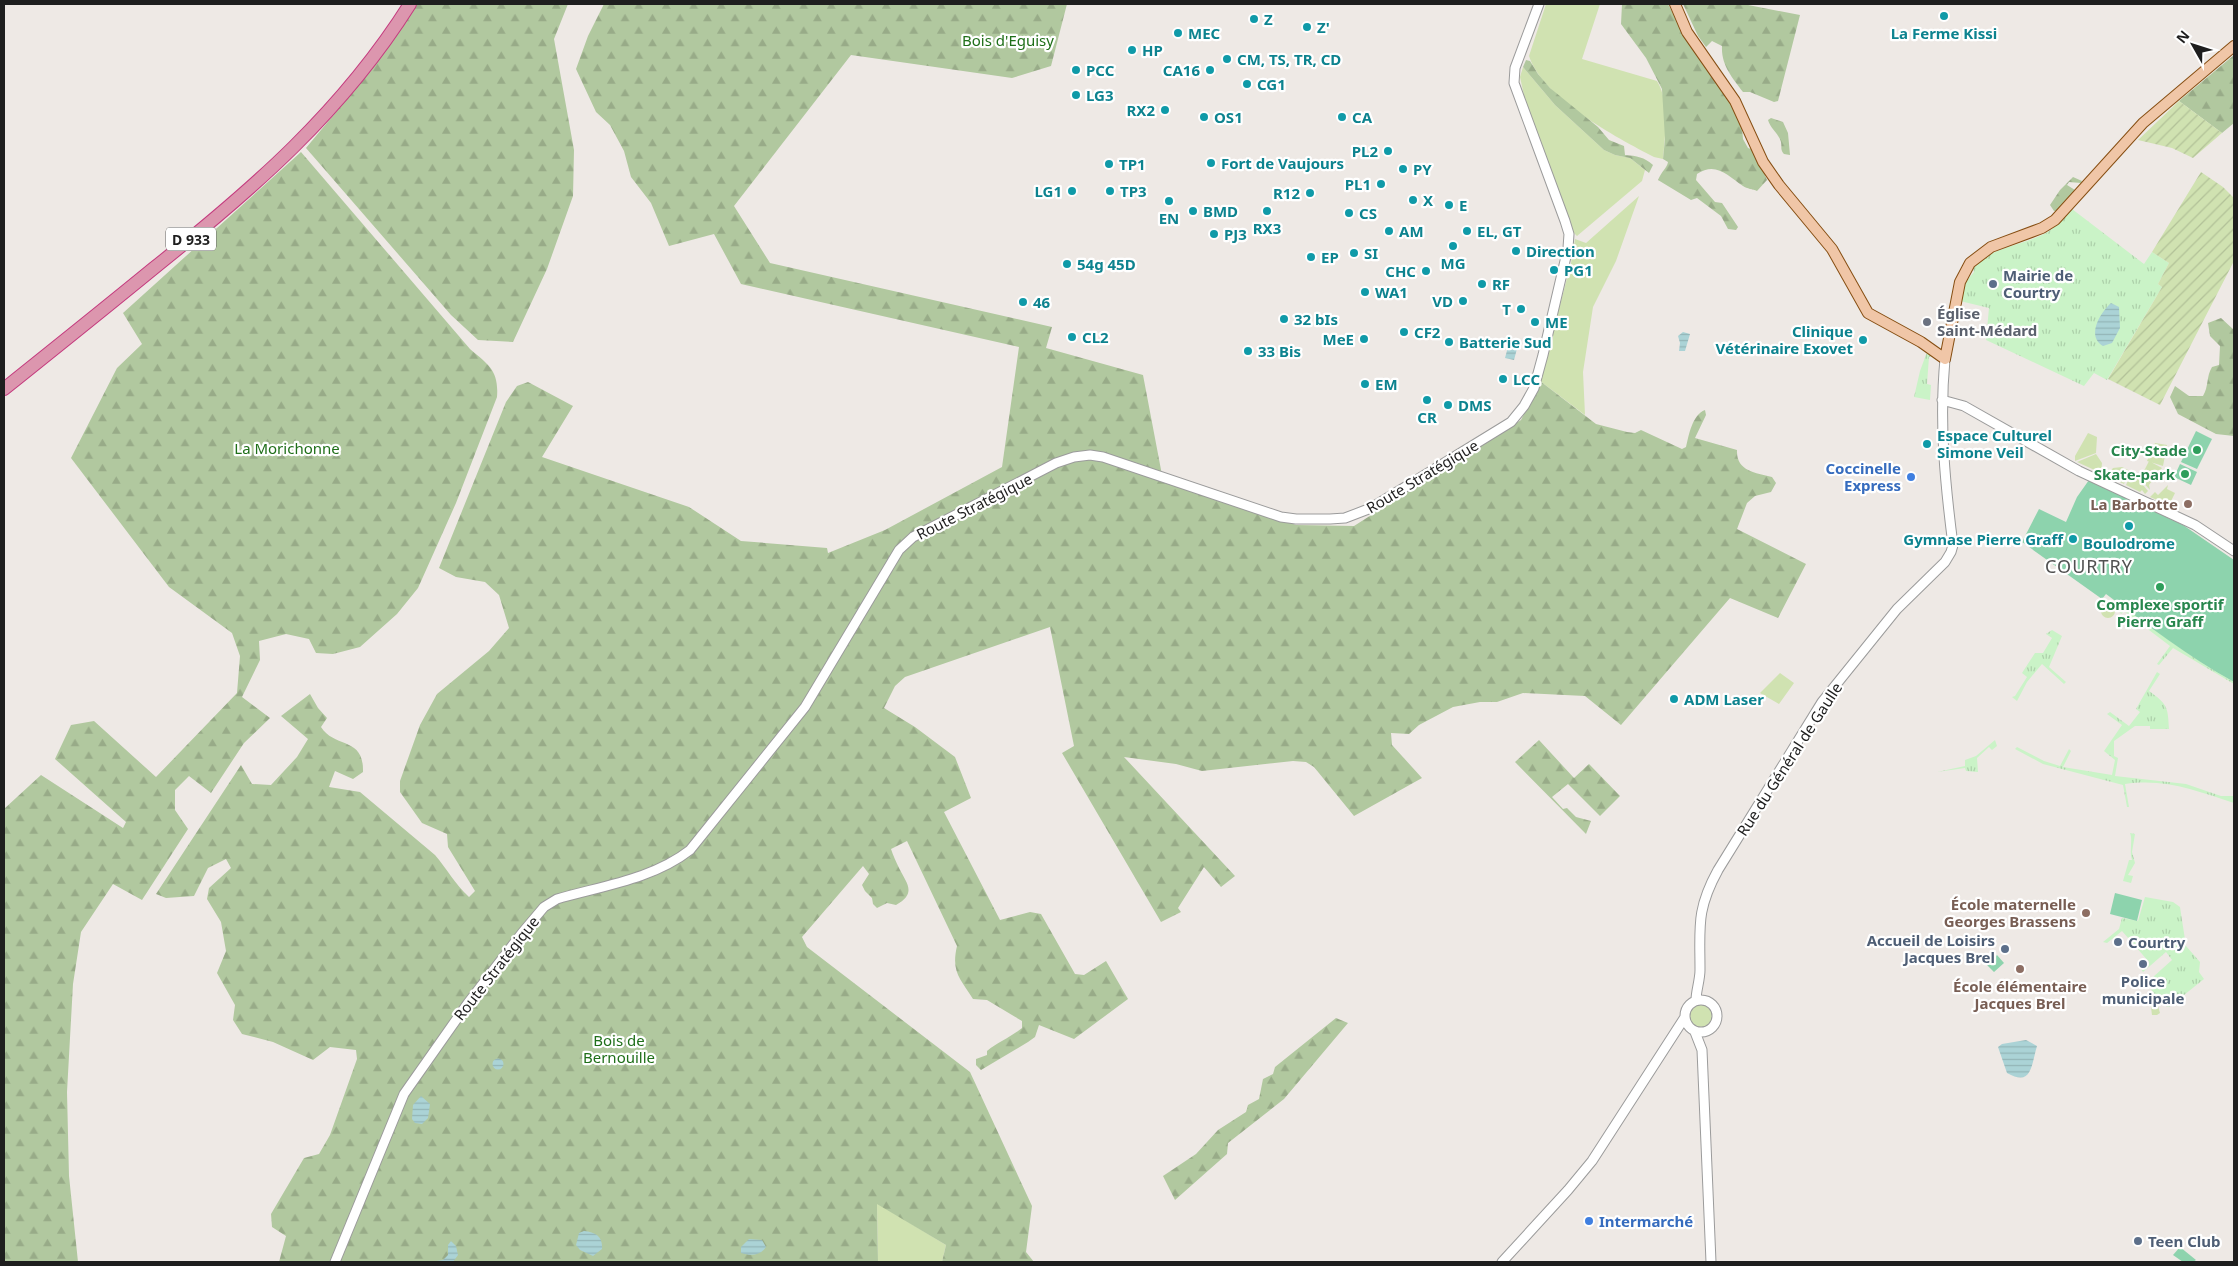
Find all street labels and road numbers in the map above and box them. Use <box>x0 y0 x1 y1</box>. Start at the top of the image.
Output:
road number: D 933 <box>166 228 216 250</box>
street label: Route Stratégique <box>1362 435 1482 517</box>
street label: Route Stratégique <box>913 468 1035 544</box>
street label: Rue du Général de Gaulle <box>1732 679 1846 839</box>
street label: Route Stratégique <box>449 912 543 1024</box>

